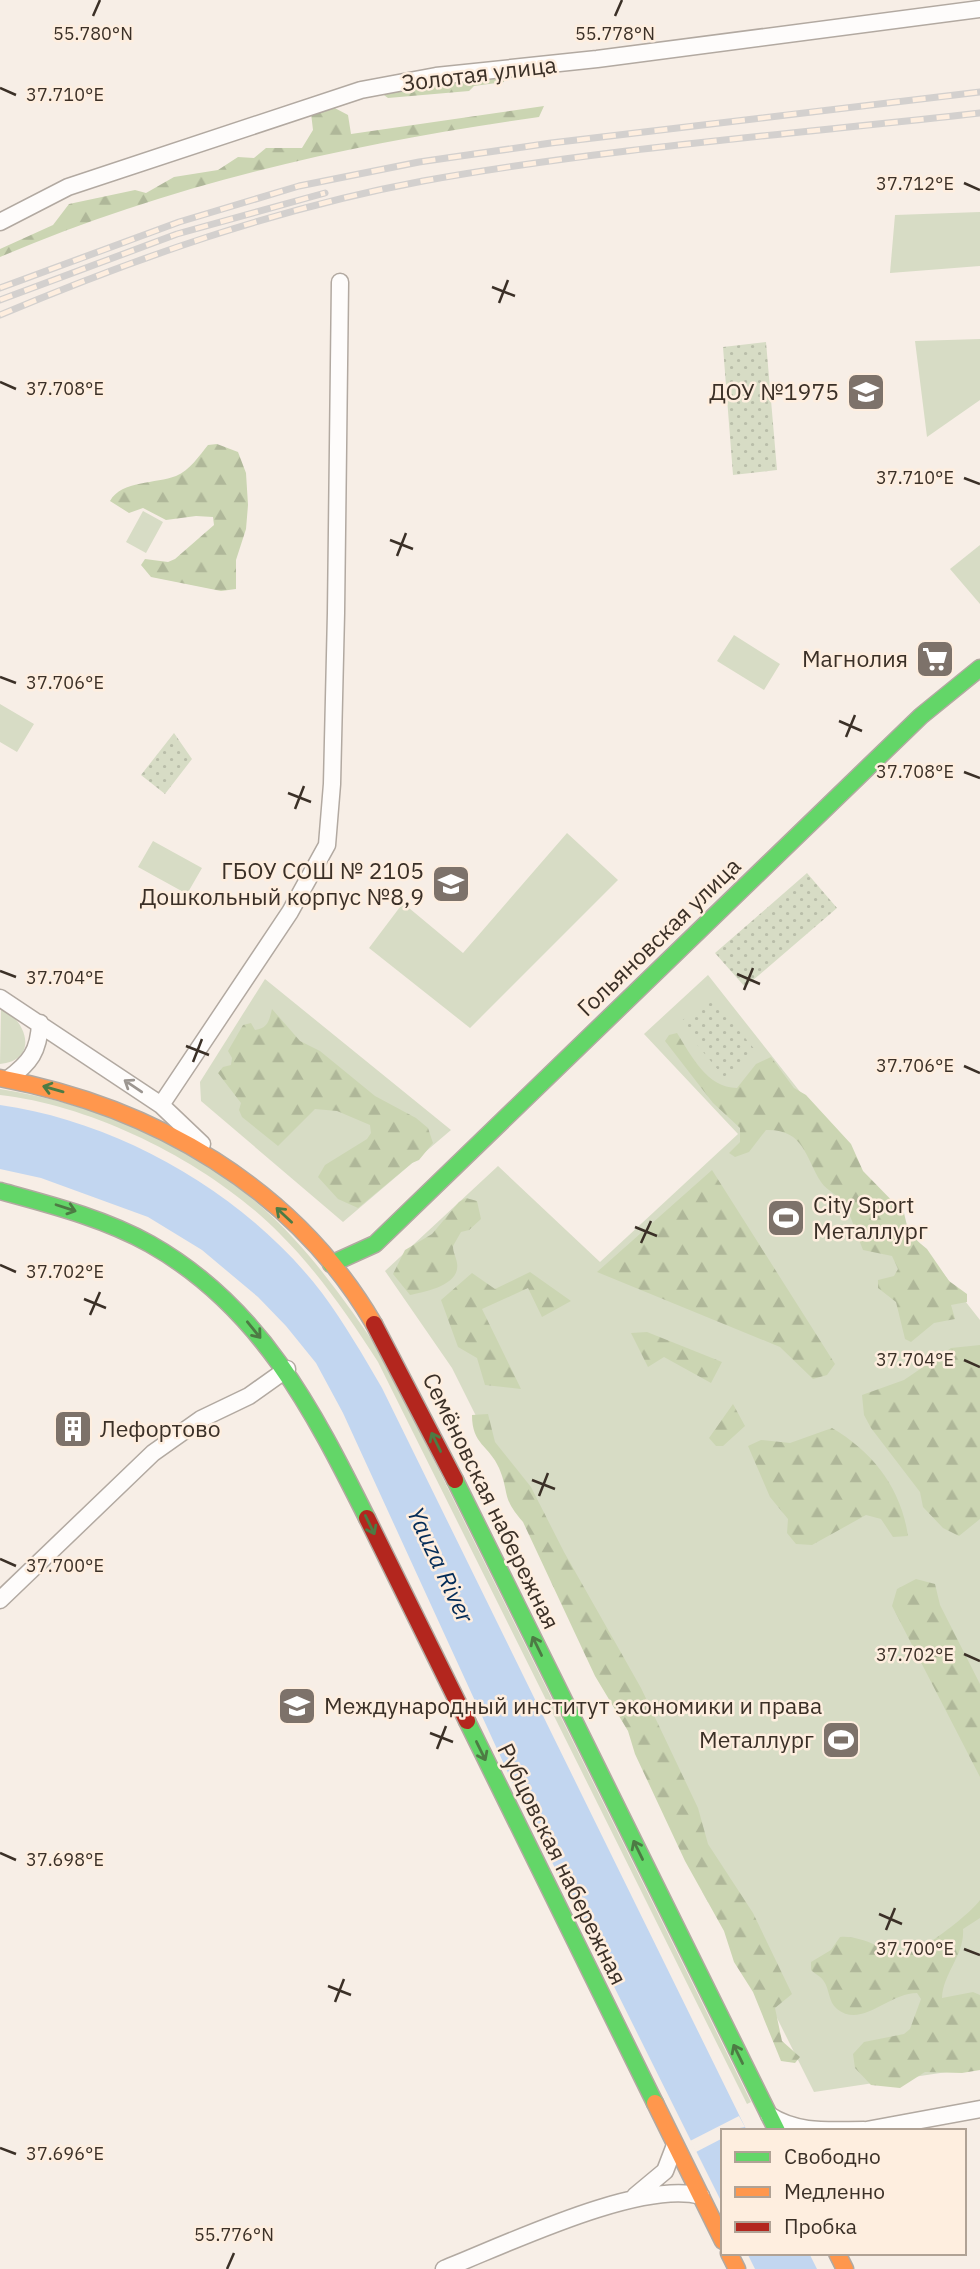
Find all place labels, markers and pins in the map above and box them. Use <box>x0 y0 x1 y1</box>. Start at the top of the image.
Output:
school or university icon: ДОУ №1975 <box>845 371 887 413</box>
place label: ДОУ №1975 <box>709 376 839 406</box>
supermarket icon: Магнолия <box>914 638 956 680</box>
place label: Магнолия <box>802 643 908 673</box>
place label: ГБОУ СОШ № 2105 Дошкольный корпус №8,9 <box>140 855 424 911</box>
school or university icon: ГБОУ СОШ № 2105 Дошкольный корпус №8,9 <box>430 863 472 905</box>
place label: City Sport Металлург <box>813 1189 928 1245</box>
sports icon: City Sport Металлург <box>765 1197 807 1239</box>
building icon: Лефортово <box>52 1408 94 1450</box>
place label: Лефортово <box>100 1413 221 1443</box>
school or university icon: Международный институт экономики и права <box>276 1685 318 1727</box>
place label: Международный институт экономики и права <box>324 1690 822 1720</box>
sports icon: Металлург <box>820 1719 862 1761</box>
place label: Металлург <box>699 1724 814 1754</box>

